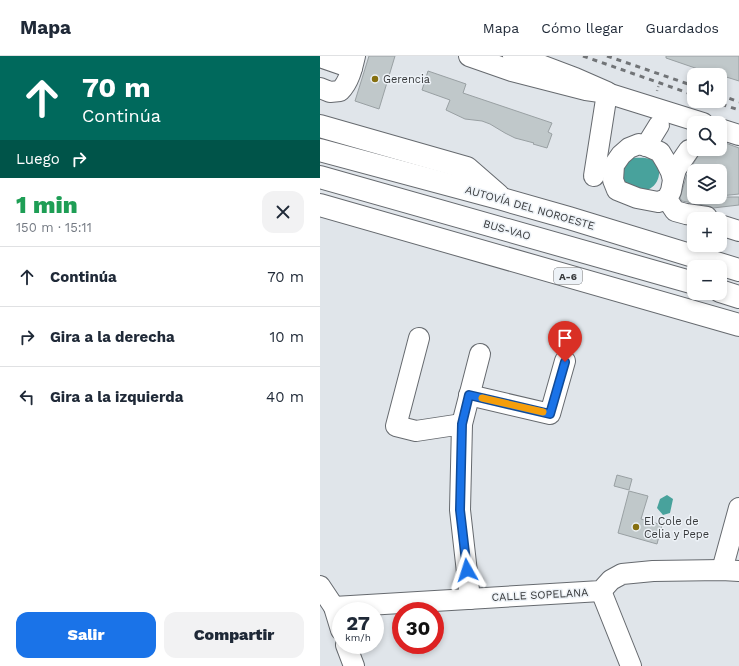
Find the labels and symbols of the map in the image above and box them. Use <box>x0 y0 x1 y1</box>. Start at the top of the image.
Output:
place label: Gerencia <box>383 73 430 86</box>
marker: Gerencia <box>370 74 380 84</box>
street label: AUTOVÍA DEL NOROESTE <box>464 182 597 233</box>
street label: BUS-VAO <box>482 217 532 243</box>
road number: A-6 <box>554 268 582 284</box>
pin <box>548 321 582 362</box>
place label: El Cole de Celia y Pepe <box>644 515 709 541</box>
marker: El Cole de Celia y Pepe <box>631 522 641 532</box>
position arrow <box>446 549 488 591</box>
street label: CALLE SOPELANA <box>491 586 589 604</box>
speed limit sign: 30 <box>392 602 444 654</box>

